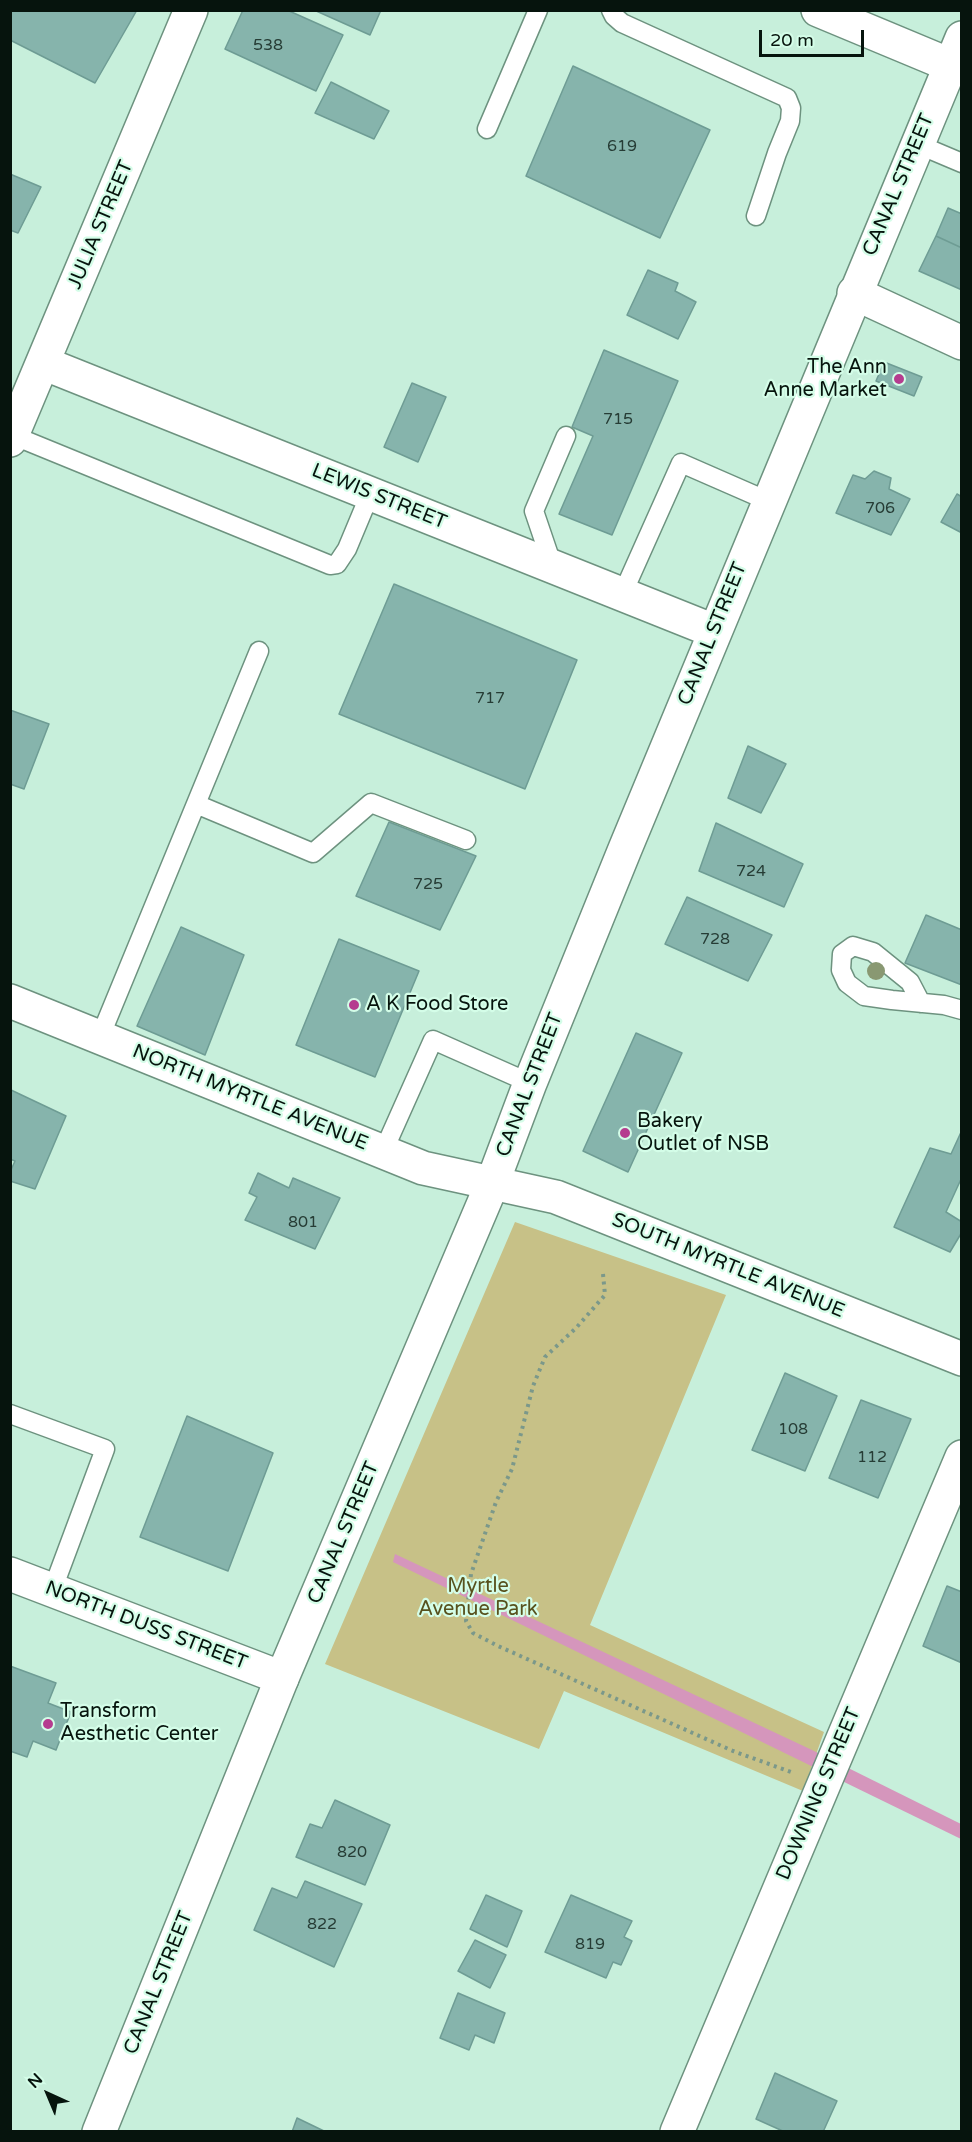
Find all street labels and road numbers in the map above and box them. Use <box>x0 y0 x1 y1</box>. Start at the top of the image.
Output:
street label: CANAL STREET <box>858 110 940 260</box>
street label: JULIA STREET <box>63 157 139 293</box>
street label: LEWIS STREET <box>308 459 450 535</box>
street label: CANAL STREET <box>673 559 753 709</box>
street label: CANAL STREET <box>492 1010 568 1160</box>
street label: NORTH MYRTLE AVENUE <box>129 1040 371 1156</box>
street label: SOUTH MYRTLE AVENUE <box>608 1208 848 1324</box>
street label: CANAL STREET <box>303 1458 385 1608</box>
street label: NORTH DUSS STREET <box>41 1576 251 1676</box>
street label: DOWNING STREET <box>772 1704 866 1884</box>
street label: CANAL STREET <box>119 1908 199 2058</box>

